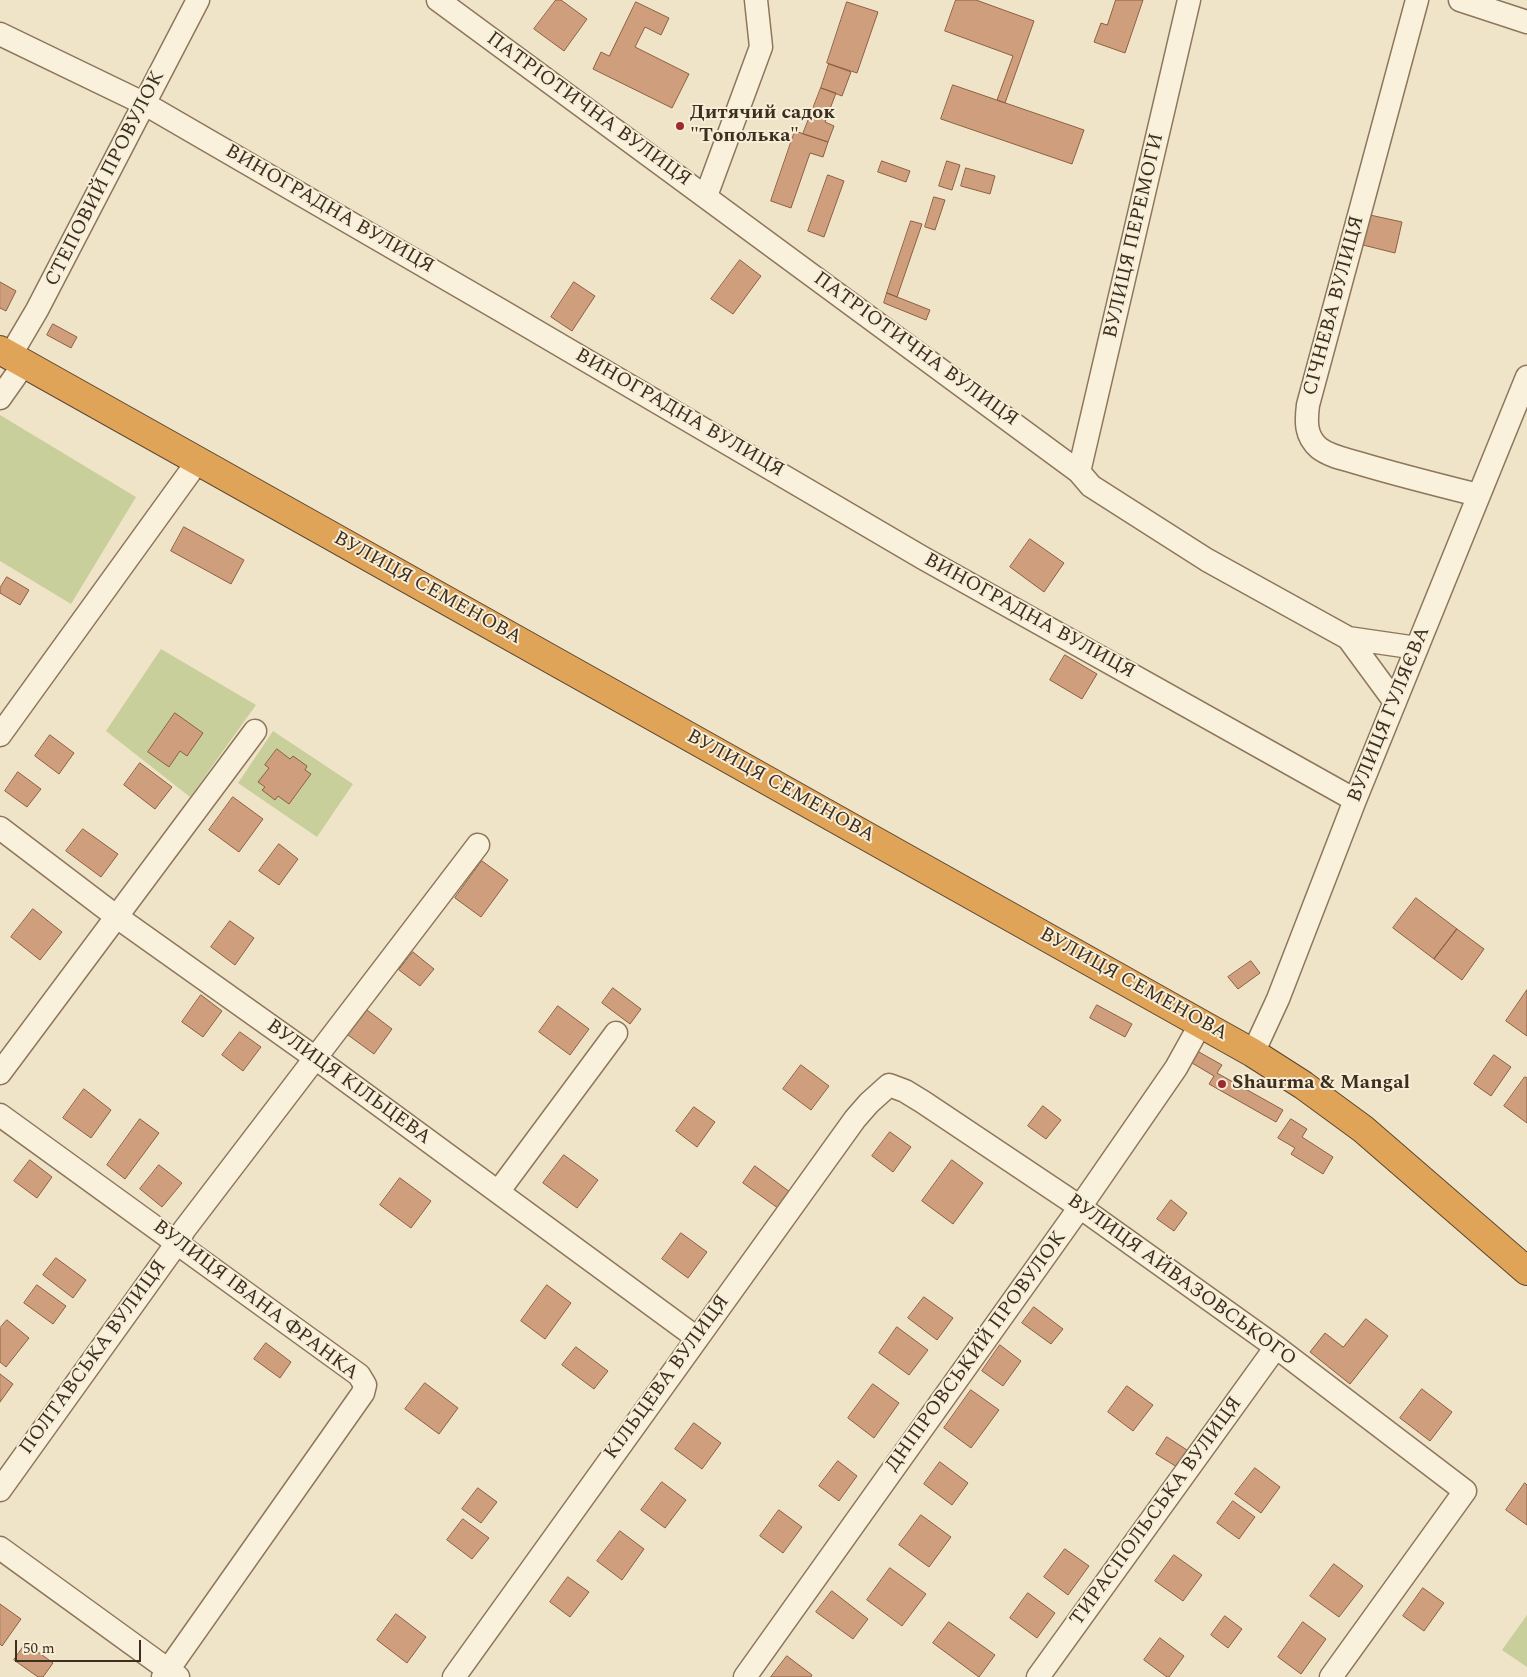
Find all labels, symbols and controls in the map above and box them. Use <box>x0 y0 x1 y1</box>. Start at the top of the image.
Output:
street label: ПАТРІОТИЧНА ВУЛИЦЯ <box>481 28 695 192</box>
street label: СТЕПОВИЙ ПРОВУЛОК <box>41 67 171 291</box>
place label: Дитячий садок "Тополька" <box>690 102 835 149</box>
marker: Дитячий садок "Тополька" <box>674 120 686 132</box>
street label: ВУЛИЦЯ ПЕРЕМОГИ <box>1100 131 1170 341</box>
street label: ВИНОГРАДНА ВУЛИЦЯ <box>220 140 438 280</box>
street label: СІЧНЕВА ВУЛИЦЯ <box>1299 213 1371 399</box>
street label: ПАТРІОТИЧНА ВУЛИЦЯ <box>808 268 1022 432</box>
street label: ВИНОГРАДНА ВУЛИЦЯ <box>570 344 788 484</box>
street label: ВУЛИЦЯ СЕМЕНОВА <box>329 527 525 651</box>
street label: ВИНОГРАДНА ВУЛИЦЯ <box>919 549 1139 685</box>
street label: ВУЛИЦЯ ГУЛЯЄВА <box>1344 624 1436 806</box>
street label: ВУЛИЦЯ СЕМЕНОВА <box>682 725 878 849</box>
street label: ВУЛИЦЯ СЕМЕНОВА <box>1035 923 1231 1047</box>
street label: ВУЛИЦЯ КІЛЬЦЕВА <box>261 1015 435 1151</box>
place label: Shaurma & Mangal <box>1232 1072 1410 1096</box>
marker: Shaurma & Mangal <box>1216 1078 1228 1090</box>
street label: ВУЛИЦЯ АЙВАЗОВСЬКОГО <box>1062 1190 1300 1372</box>
street label: ВУЛИЦЯ ІВАНА ФРАНКА <box>147 1216 363 1386</box>
street label: ДНІПРОВСЬКИЙ ПРОВУЛОК <box>882 1227 1072 1477</box>
street label: ПОЛТАВСЬКА ВУЛИЦЯ <box>15 1256 173 1460</box>
street label: КІЛЬЦЕВА ВУЛИЦЯ <box>600 1291 736 1465</box>
street label: ТИРАСПОЛЬСЬКА ВУЛИЦЯ <box>1066 1393 1248 1631</box>
scale bar <box>18 1630 144 1662</box>
text: 50 m <box>23 1637 55 1660</box>

